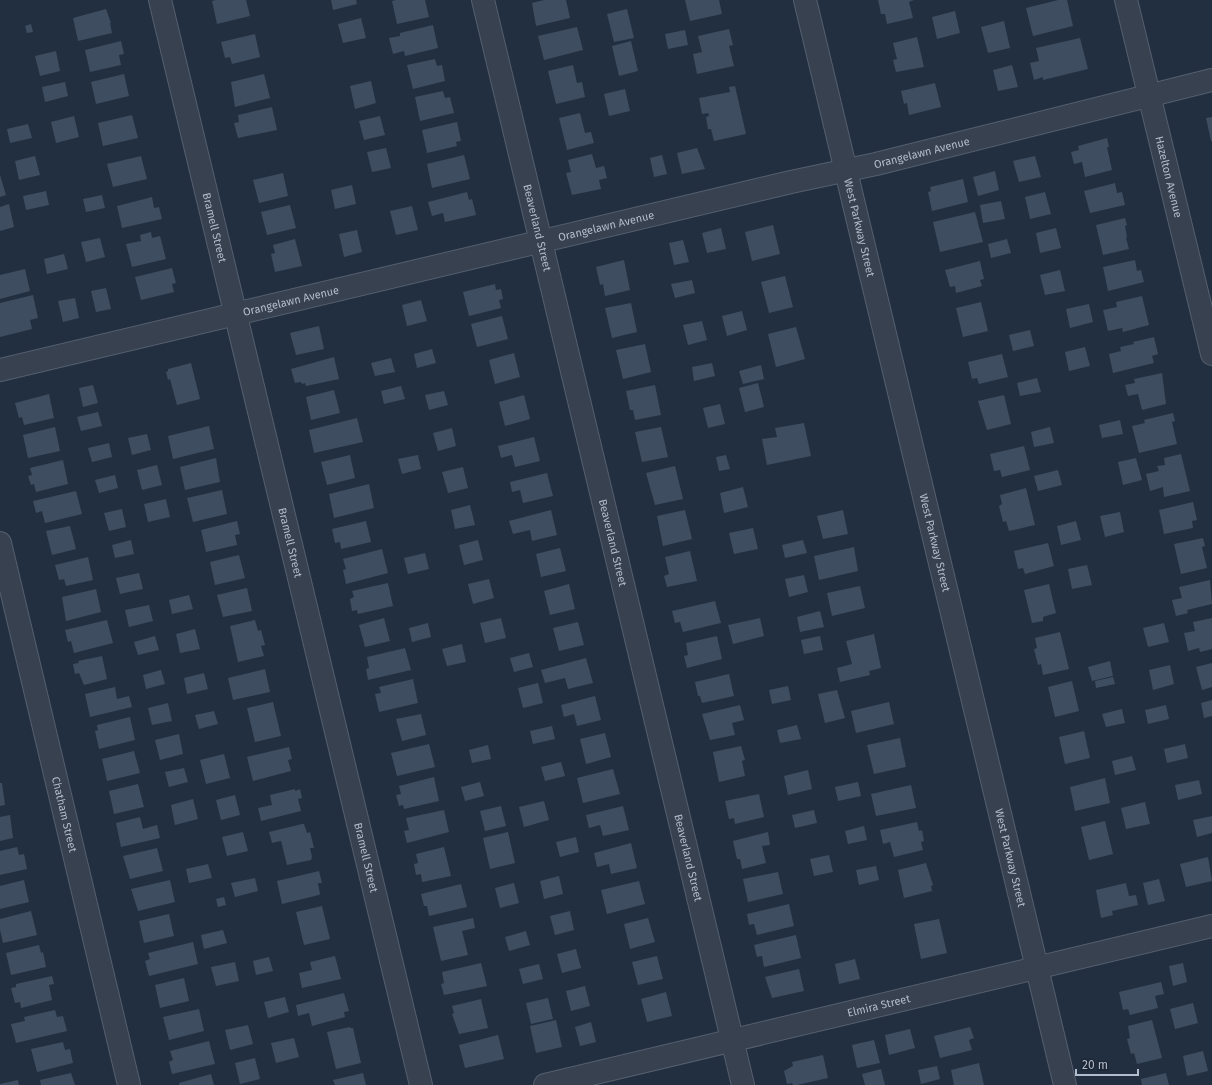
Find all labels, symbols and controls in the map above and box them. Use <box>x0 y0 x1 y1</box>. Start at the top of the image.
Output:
street label: Orangelawn Avenue <box>872 135 971 171</box>
street label: Hazelton Avenue <box>1152 135 1185 219</box>
street label: West Parkway Street <box>841 177 877 278</box>
street label: Beaverland Street <box>520 183 554 273</box>
street label: Bramell Street <box>200 191 229 264</box>
street label: Orangelawn Avenue <box>557 209 656 244</box>
street label: Orangelawn Avenue <box>242 284 340 319</box>
street label: West Parkway Street <box>917 492 953 593</box>
street label: Beaverland Street <box>596 498 629 588</box>
street label: Bramell Street <box>275 506 305 579</box>
street label: Chatham Street <box>49 775 79 854</box>
street label: West Parkway Street <box>992 807 1028 908</box>
street label: Beaverland Street <box>671 813 705 903</box>
street label: Bramell Street <box>351 821 380 894</box>
street label: Elmira Street <box>846 992 912 1020</box>
scale bar <box>1076 1051 1138 1077</box>
text: 20 m <box>1082 1058 1108 1072</box>

